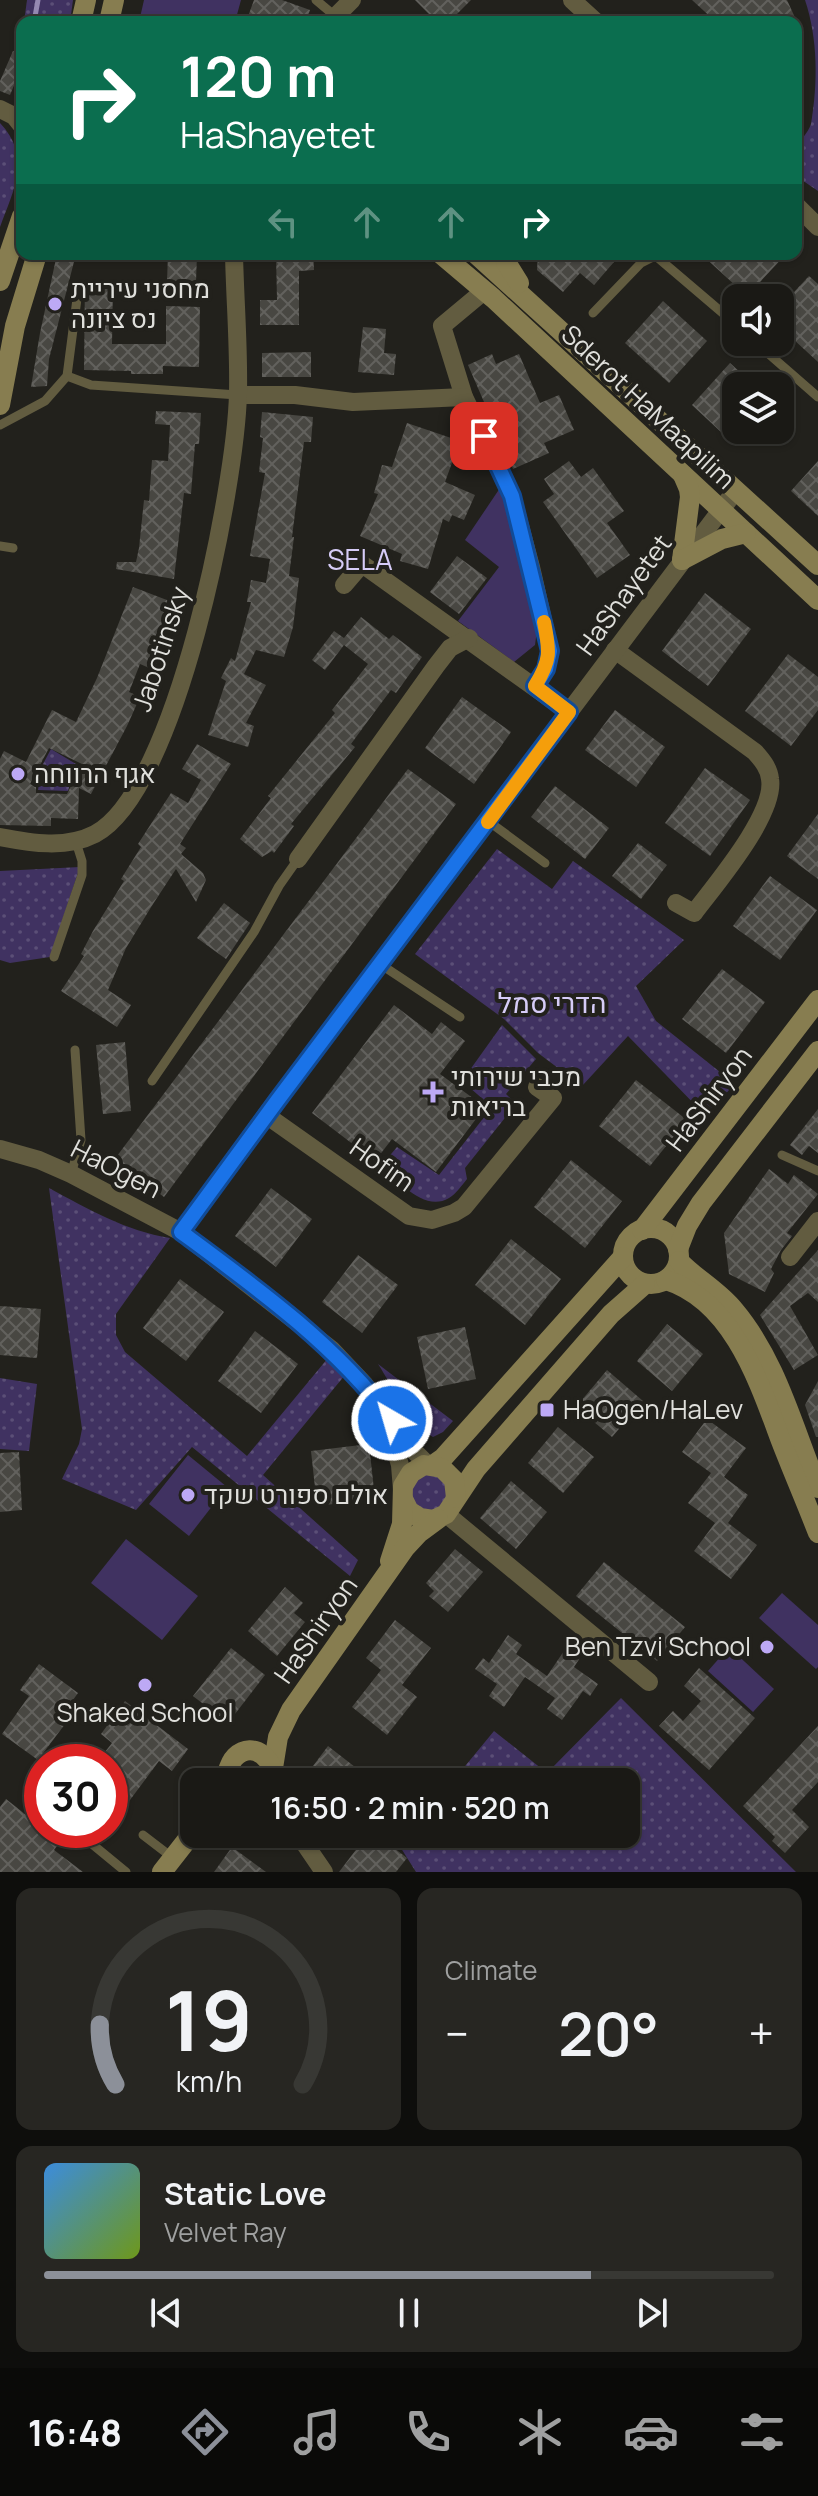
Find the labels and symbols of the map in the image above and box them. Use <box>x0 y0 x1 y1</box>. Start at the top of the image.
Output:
place label: מחסני עיריית נס ציונה <box>71 270 210 336</box>
marker: מחסני עיריית נס ציונה <box>46 295 64 313</box>
street label: Sderot HaMaapilim <box>554 316 743 496</box>
pin <box>450 402 518 470</box>
street label: HaShayetet <box>567 527 679 662</box>
district label: SELA <box>327 540 393 578</box>
street label: Jabotinsky <box>123 581 197 716</box>
place label: אגף הרווחה <box>34 755 156 791</box>
marker: אגף הרווחה <box>9 765 27 783</box>
district label: הדרי סמל <box>498 983 606 1021</box>
street label: HaShiryon <box>657 1038 760 1158</box>
place label: מכבי שירותי בריאות <box>451 1058 581 1124</box>
marker: מכבי שירותי בריאות <box>422 1081 444 1103</box>
street label: Hofim <box>343 1129 422 1199</box>
street label: HaOgen <box>65 1130 168 1206</box>
position arrow <box>350 1378 434 1462</box>
place label: HaOgen/HaLev <box>563 1391 743 1427</box>
marker: HaOgen/HaLev <box>538 1401 556 1419</box>
place label: אולם ספורט שקד <box>204 1476 388 1512</box>
marker: אולם ספורט שקד <box>179 1486 197 1504</box>
street label: HaShiryon <box>265 1569 365 1690</box>
place label: Ben Tzvi School <box>565 1628 751 1664</box>
marker: Ben Tzvi School <box>758 1638 776 1656</box>
marker: Shaked School <box>136 1676 154 1694</box>
place label: Shaked School <box>56 1694 234 1730</box>
speed limit sign: 30 <box>24 1744 128 1848</box>

